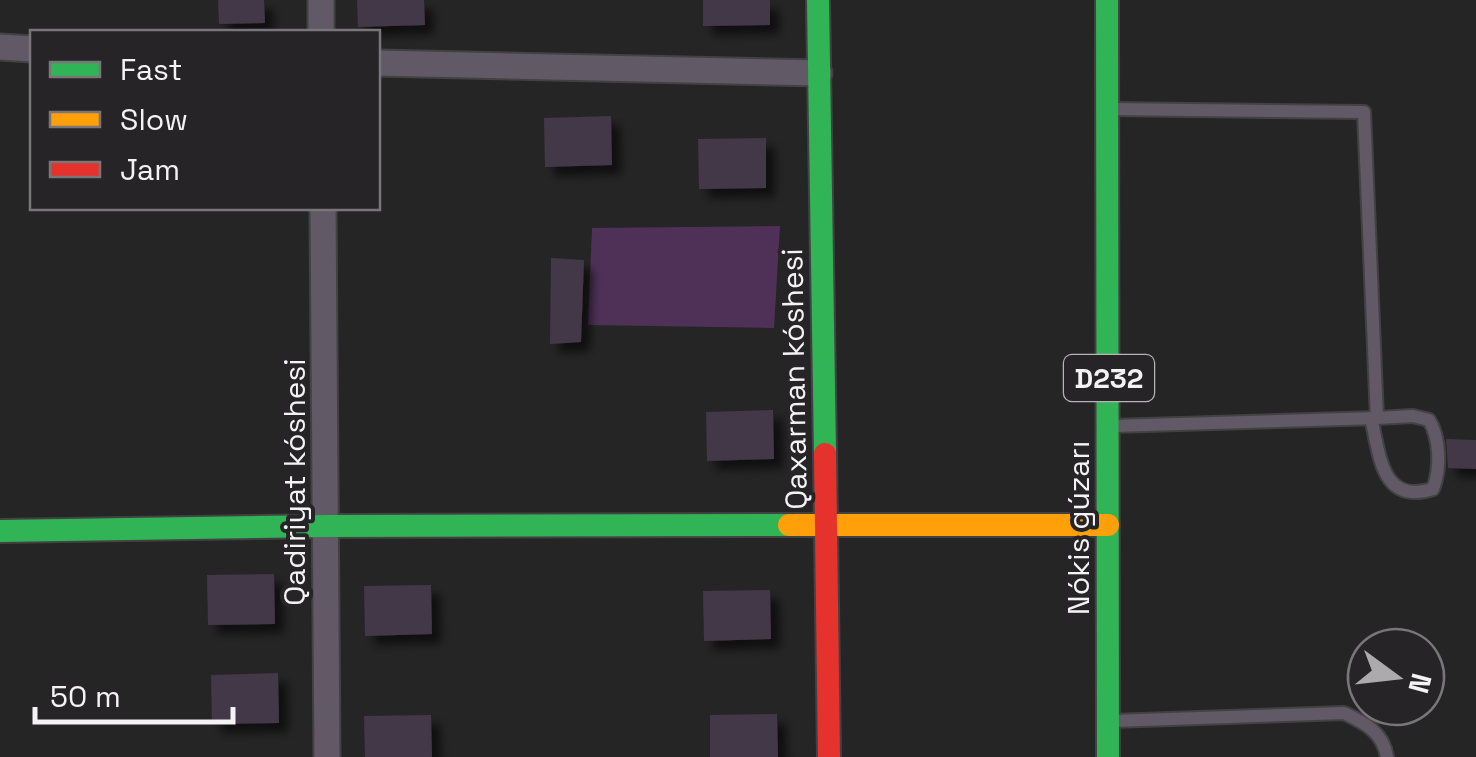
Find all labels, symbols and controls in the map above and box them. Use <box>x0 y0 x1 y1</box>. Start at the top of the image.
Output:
legend <box>30 30 380 210</box>
text: Fast <box>120 50 182 89</box>
text: Slow <box>120 100 188 139</box>
text: Jam <box>120 150 180 189</box>
street label: Qaxarman kóshesi <box>772 248 816 510</box>
road number: D232 <box>1064 355 1154 401</box>
street label: Qadiriyat kóshesi <box>275 358 314 606</box>
street label: Nókis gúzarı <box>1059 441 1098 615</box>
north arrow <box>1346 627 1446 727</box>
scale bar <box>35 662 232 724</box>
text: N <box>1400 670 1440 697</box>
text: 50 m <box>50 677 121 716</box>

